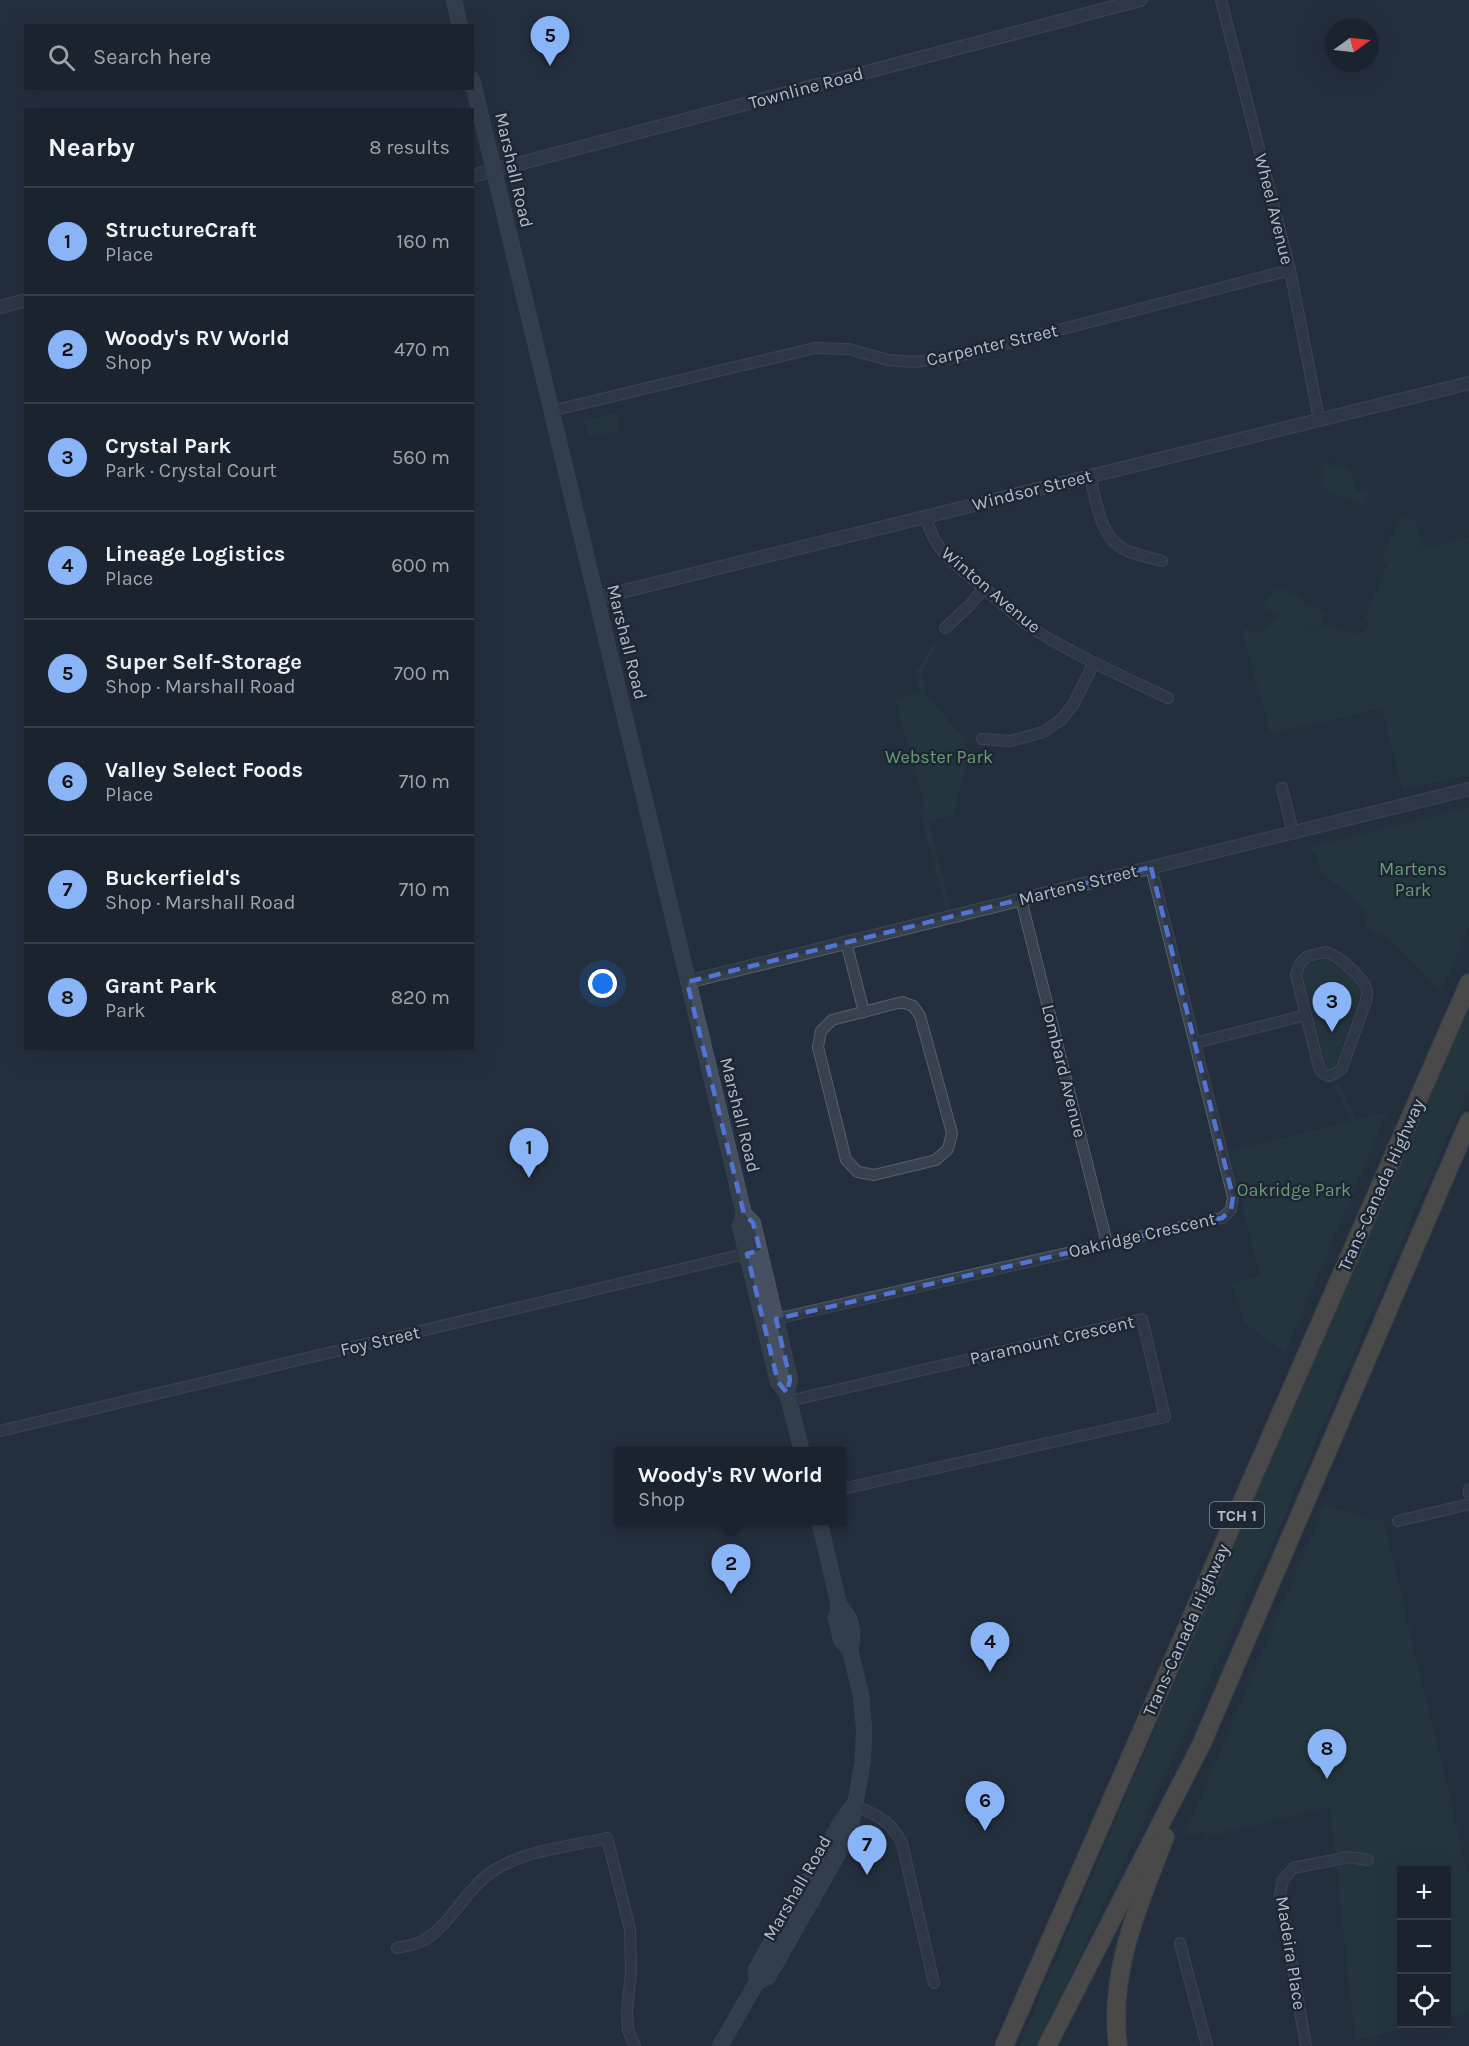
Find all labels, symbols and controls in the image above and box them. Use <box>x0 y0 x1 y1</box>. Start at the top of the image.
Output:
pin: 5 <box>530 16 570 66</box>
north arrow <box>1325 18 1379 72</box>
search box <box>24 24 474 90</box>
icon: search <box>45 41 78 74</box>
text: Search here <box>93 44 211 70</box>
street label: Townline Road <box>746 62 866 114</box>
street label: Marshall Road <box>490 110 538 230</box>
text: Nearby <box>48 132 135 163</box>
text: 8 results <box>369 136 450 159</box>
street label: Wheel Avenue <box>1250 151 1298 267</box>
text: StructureCraft <box>105 217 257 243</box>
text: 1 <box>64 230 71 253</box>
text: 160 m <box>397 230 450 253</box>
text: Place <box>105 243 153 266</box>
street label: Carpenter Street <box>924 319 1060 371</box>
text: Woody's RV World <box>105 325 290 351</box>
text: 2 <box>61 338 74 361</box>
text: 470 m <box>394 338 450 361</box>
text: Shop <box>105 351 152 374</box>
text: Crystal Park <box>105 433 231 459</box>
text: 3 <box>61 446 74 469</box>
text: 560 m <box>392 446 450 469</box>
text: Park · Crystal Court <box>105 459 277 482</box>
street label: Windsor Street <box>970 464 1094 515</box>
text: Lineage Logistics <box>105 541 285 567</box>
street label: Winton Avenue <box>937 542 1045 638</box>
text: 4 <box>62 554 73 577</box>
text: 600 m <box>391 554 450 577</box>
text: Place <box>105 567 153 590</box>
street label: Marshall Road <box>602 582 652 702</box>
text: Super Self-Storage <box>105 649 302 675</box>
text: 5 <box>62 662 73 685</box>
text: 700 m <box>393 662 450 685</box>
text: Shop · Marshall Road <box>105 675 296 698</box>
park label: Webster Park <box>885 746 993 768</box>
text: Valley Select Foods <box>105 757 303 783</box>
text: 6 <box>61 770 74 793</box>
text: 710 m <box>399 770 450 793</box>
text: Place <box>105 783 153 806</box>
park label: Martens Park <box>1379 858 1447 901</box>
street label: Martens Street <box>1016 860 1140 910</box>
text: Buckerfield's <box>105 865 241 891</box>
text: 7 <box>63 878 72 901</box>
text: 710 m <box>399 878 450 901</box>
text: Shop · Marshall Road <box>105 891 296 914</box>
your location <box>588 969 617 998</box>
text: Grant Park <box>105 973 217 999</box>
pin: 3 <box>1312 982 1352 1032</box>
text: 8 <box>61 986 74 1009</box>
text: 820 m <box>391 986 450 1009</box>
text: Park <box>105 999 146 1022</box>
street label: Lombard Avenue <box>1037 1002 1091 1140</box>
street label: Marshall Road <box>715 1055 765 1175</box>
street label: Trans-Canada Highway <box>1333 1095 1429 1275</box>
pin: 1 <box>510 1128 548 1178</box>
park label: Oakridge Park <box>1237 1179 1351 1201</box>
street label: Oakridge Crescent <box>1066 1207 1218 1263</box>
street label: Paramount Crescent <box>968 1310 1137 1370</box>
street label: Foy Street <box>338 1321 422 1361</box>
popup <box>615 1447 846 1525</box>
text: Woody's RV World <box>638 1462 823 1488</box>
text: Shop <box>638 1488 685 1511</box>
road number: TCH 1 <box>1210 1502 1264 1528</box>
street label: Trans-Canada Highway <box>1138 1540 1234 1720</box>
pin: 2 <box>712 1544 750 1594</box>
pin: 4 <box>970 1622 1010 1672</box>
pin: 8 <box>1308 1730 1346 1779</box>
pin: 6 <box>966 1782 1004 1831</box>
pin: 7 <box>848 1826 886 1875</box>
street label: Marshall Road <box>758 1832 836 1944</box>
map controls <box>1397 1866 1451 2028</box>
button: + <box>1397 1866 1451 1920</box>
street label: Madeira Place <box>1271 1895 1311 2011</box>
button: − <box>1397 1920 1451 1974</box>
button: locate <box>1397 1974 1451 2028</box>

